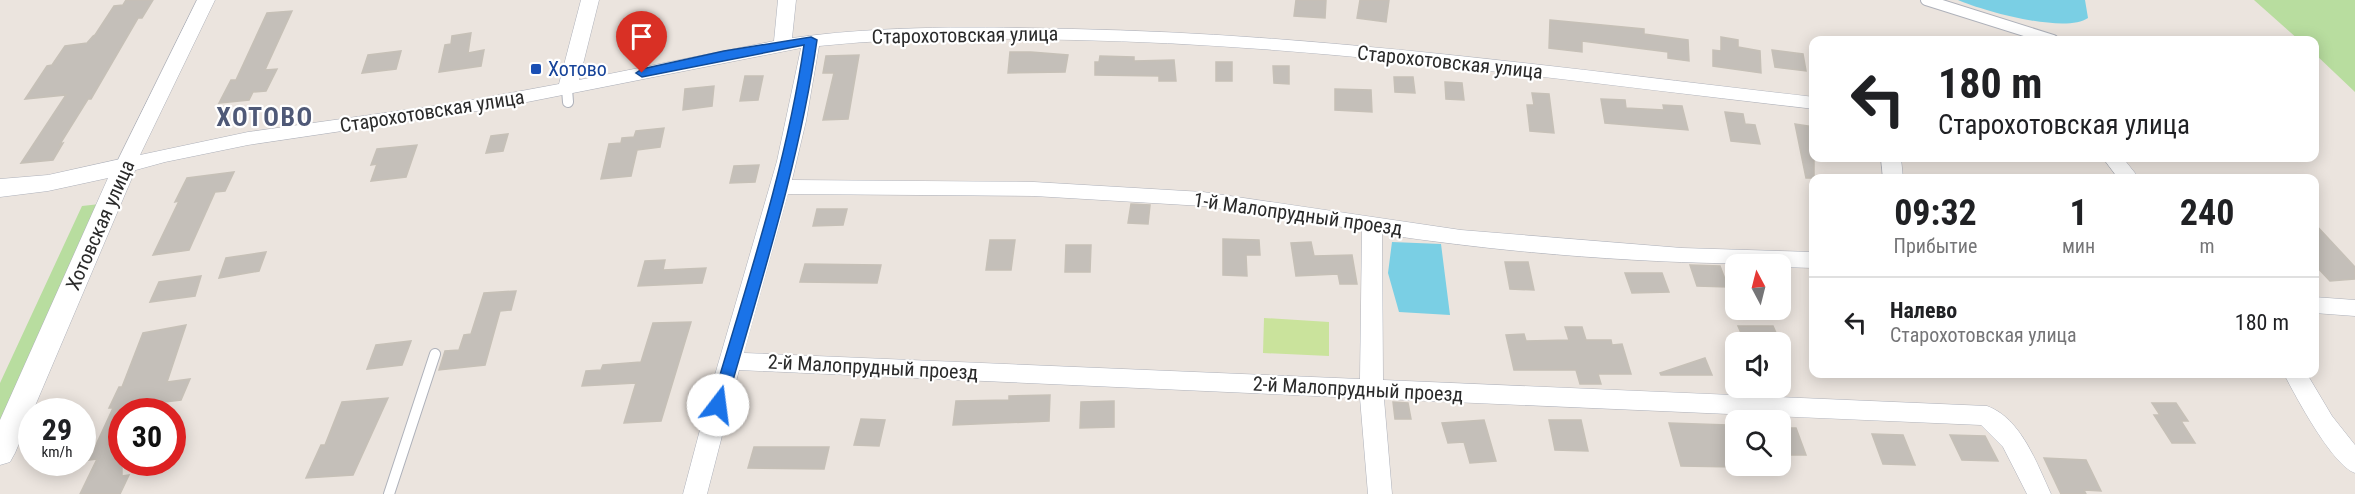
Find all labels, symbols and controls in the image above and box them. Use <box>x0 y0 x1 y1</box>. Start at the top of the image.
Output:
pin <box>616 11 667 73</box>
icon: arrive <box>625 20 658 53</box>
street label: Старохотовская улица <box>871 21 1059 49</box>
street label: Старохотовская улица <box>1356 40 1544 84</box>
place label: Хотово <box>548 57 607 81</box>
text: 180 m <box>1938 59 2043 108</box>
icon: left <box>1839 60 1917 138</box>
marker: Хотово <box>529 62 543 76</box>
street label: Старохотовская улица <box>338 85 526 137</box>
district label: ХОТОВО <box>216 102 314 132</box>
text: Старохотовская улица <box>1938 109 2190 141</box>
street label: Хотовская улица <box>61 156 139 294</box>
street label: 1-й Малопрудный проезд <box>1192 187 1404 241</box>
text: 09:32 <box>1894 192 1977 234</box>
text: 1 <box>2069 192 2088 234</box>
text: 240 <box>2180 192 2234 234</box>
text: Прибытие <box>1894 234 1977 258</box>
text: мин <box>2062 234 2095 258</box>
text: m <box>2200 234 2215 258</box>
north arrow <box>1725 254 1791 320</box>
map controls <box>1725 254 1791 476</box>
text: Налево <box>1890 298 1957 323</box>
icon: left <box>1839 306 1872 339</box>
text: 180 m <box>2235 310 2289 335</box>
text: Старохотовская улица <box>1890 323 2077 347</box>
button: sound <box>1725 332 1791 398</box>
street label: 2-й Малопрудный проезд <box>767 350 979 385</box>
street label: 2-й Малопрудный проезд <box>1252 372 1464 407</box>
position arrow <box>686 373 750 437</box>
speed limit sign: 30 <box>108 398 186 476</box>
button: search <box>1725 410 1791 476</box>
text: 29 <box>42 412 72 447</box>
text: km/h <box>42 443 72 461</box>

